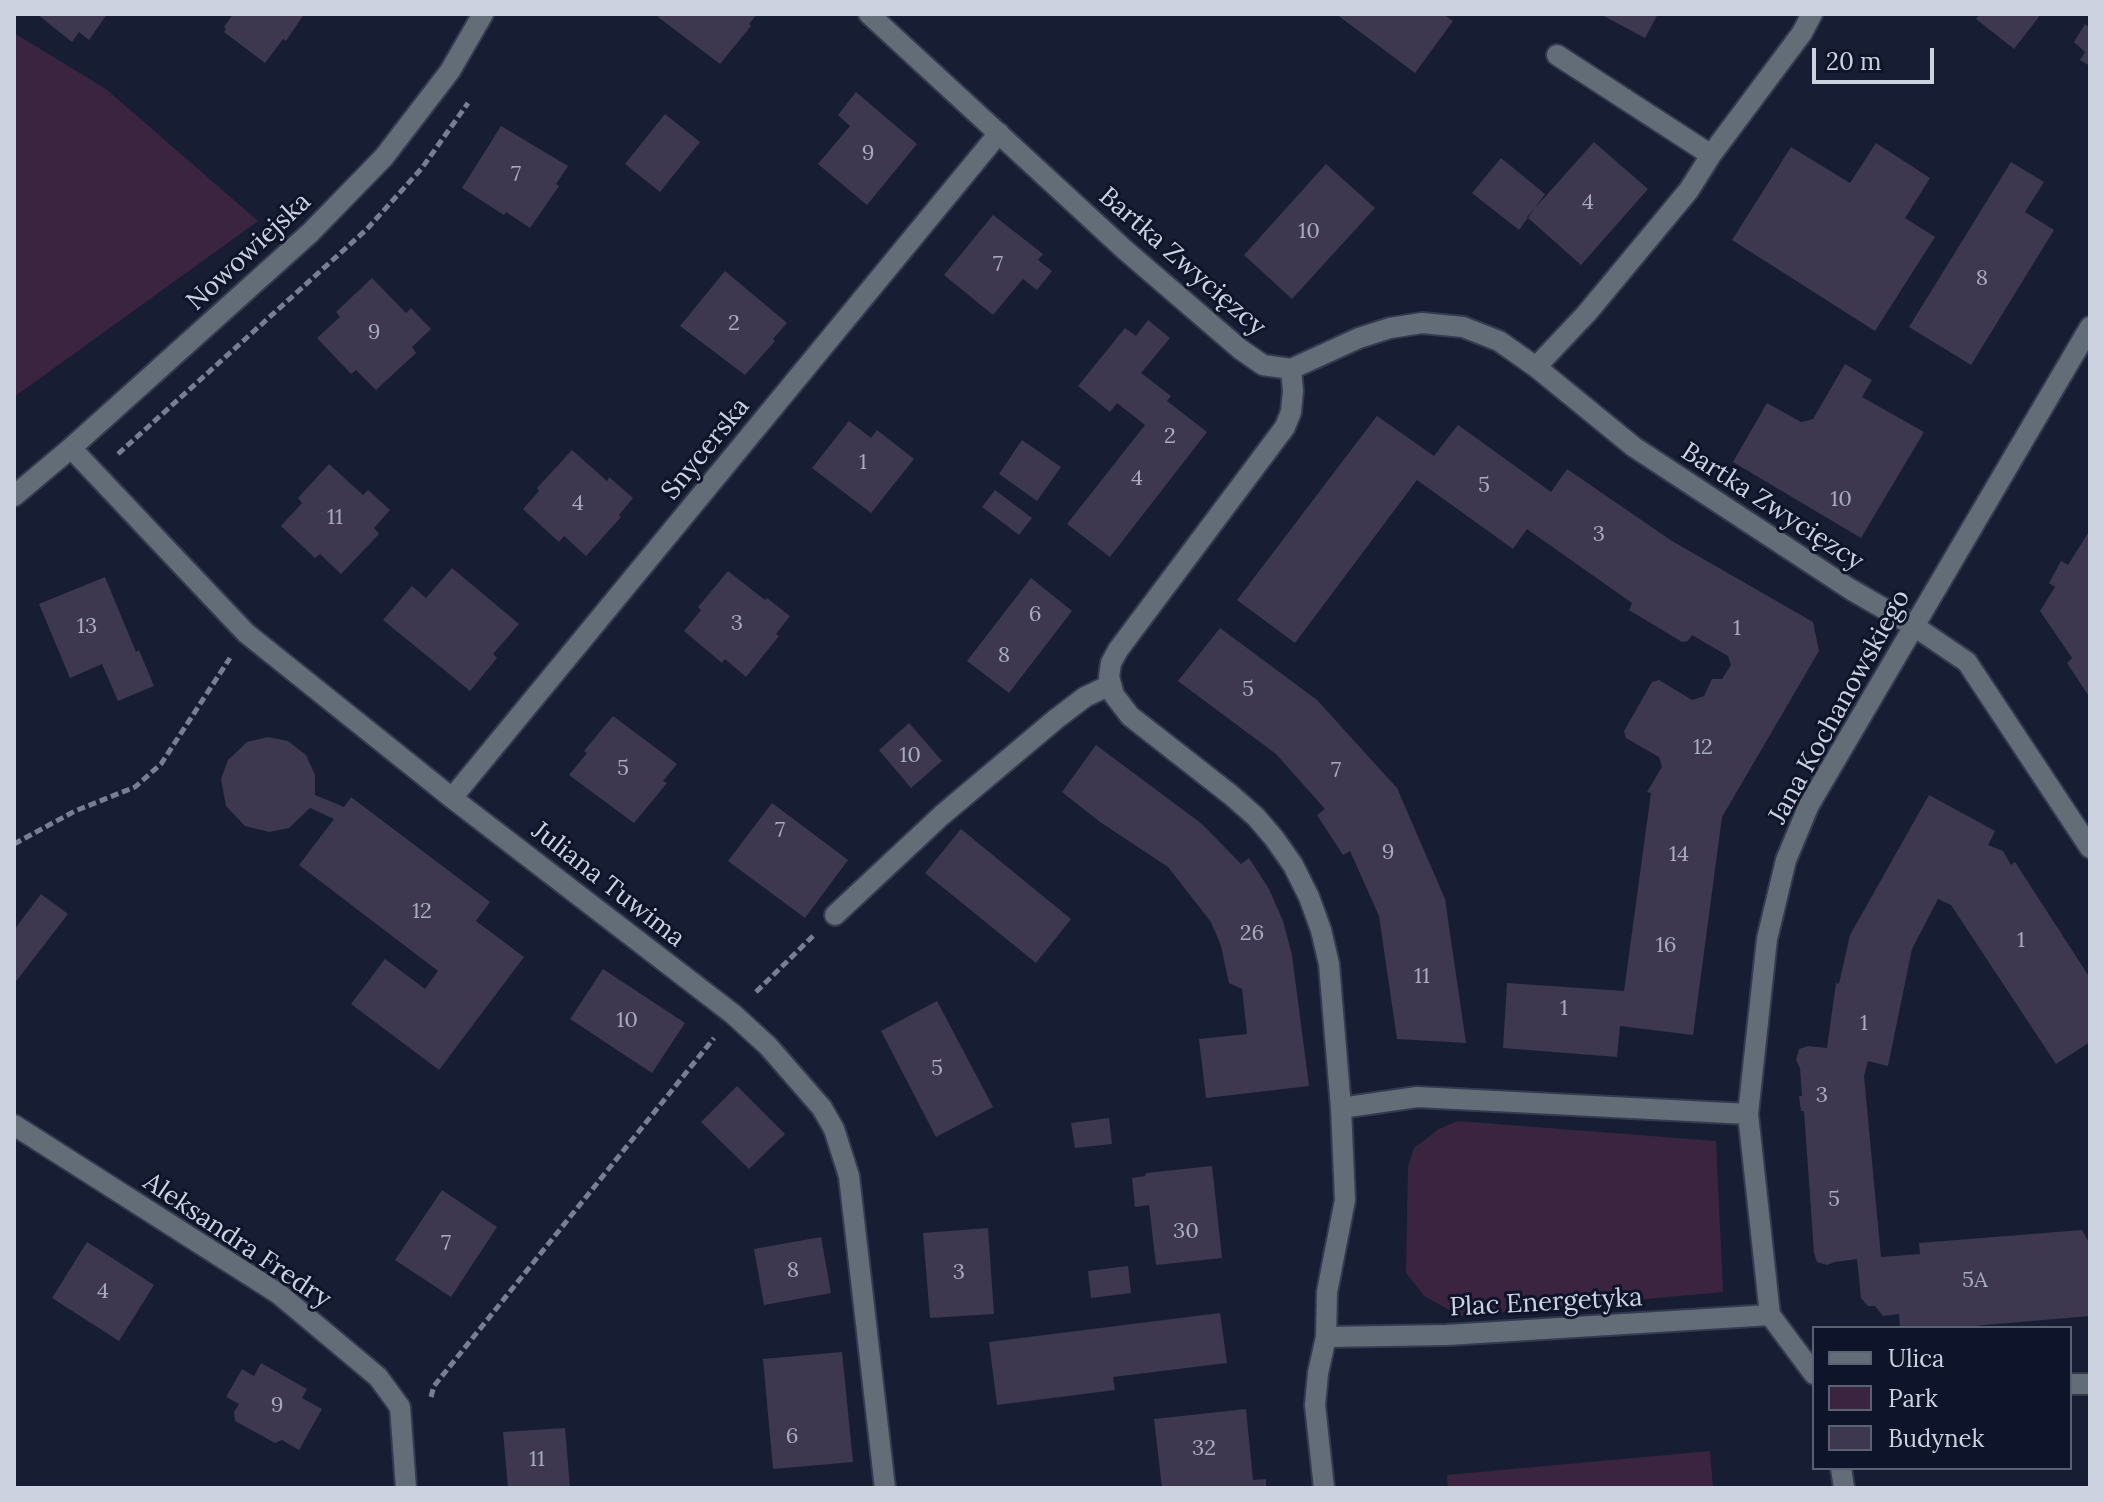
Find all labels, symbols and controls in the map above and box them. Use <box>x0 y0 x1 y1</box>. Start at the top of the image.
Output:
scale bar <box>1816 32 1938 82</box>
text: 20 m <box>1826 46 1882 77</box>
house number: 9 <box>862 141 874 167</box>
house number: 7 <box>511 162 521 188</box>
street label: Bartka Zwycięzcy <box>1092 181 1272 343</box>
street label: Nowowiejska <box>180 187 318 317</box>
house number: 4 <box>1582 190 1594 216</box>
house number: 10 <box>1298 219 1320 245</box>
house number: 7 <box>993 252 1003 278</box>
house number: 8 <box>1976 266 1988 292</box>
house number: 2 <box>728 311 740 337</box>
house number: 9 <box>368 320 380 346</box>
street label: Snycerska <box>655 392 757 506</box>
house number: 2 <box>1164 424 1176 450</box>
street label: Bartka Zwycięzcy <box>1675 436 1869 578</box>
house number: 1 <box>859 450 867 476</box>
house number: 4 <box>1131 466 1143 492</box>
house number: 5 <box>1478 473 1490 499</box>
house number: 10 <box>1830 487 1852 513</box>
house number: 4 <box>572 491 584 517</box>
house number: 11 <box>327 505 343 531</box>
house number: 3 <box>1593 522 1605 548</box>
street label: Jana Kochanowskiego <box>1763 585 1917 829</box>
house number: 6 <box>1029 602 1041 628</box>
house number: 3 <box>731 611 743 637</box>
house number: 13 <box>77 614 97 640</box>
house number: 1 <box>1733 616 1741 642</box>
house number: 8 <box>998 643 1010 669</box>
house number: 5 <box>1242 677 1254 703</box>
house number: 12 <box>1693 735 1713 761</box>
house number: 10 <box>899 743 921 769</box>
house number: 5 <box>617 756 629 782</box>
house number: 7 <box>1331 758 1341 784</box>
street label: Juliana Tuwima <box>525 816 691 954</box>
house number: 7 <box>775 818 785 844</box>
house number: 9 <box>1382 840 1394 866</box>
house number: 14 <box>1669 842 1689 868</box>
house number: 12 <box>412 899 432 925</box>
house number: 26 <box>1240 921 1264 947</box>
house number: 1 <box>2017 928 2025 954</box>
house number: 16 <box>1656 933 1676 959</box>
house number: 11 <box>1414 964 1430 990</box>
house number: 1 <box>1560 996 1568 1022</box>
house number: 10 <box>616 1008 638 1034</box>
house number: 1 <box>1860 1011 1868 1037</box>
house number: 5 <box>931 1056 943 1082</box>
house number: 3 <box>1816 1083 1828 1109</box>
street label: Aleksandra Fredry <box>137 1167 337 1315</box>
house number: 5 <box>1828 1187 1840 1213</box>
house number: 30 <box>1173 1219 1199 1245</box>
house number: 7 <box>441 1231 451 1257</box>
house number: 8 <box>787 1258 799 1284</box>
house number: 3 <box>953 1260 965 1286</box>
house number: 5A <box>1962 1268 1988 1294</box>
house number: 4 <box>97 1279 109 1305</box>
street label: Plac Energetyka <box>1449 1282 1643 1324</box>
legend <box>1812 1326 2072 1470</box>
text: Ulica <box>1888 1343 1944 1374</box>
text: Park <box>1888 1383 1938 1414</box>
house number: 9 <box>271 1393 283 1419</box>
text: Budynek <box>1888 1423 1984 1454</box>
house number: 6 <box>786 1424 798 1450</box>
house number: 32 <box>1192 1436 1216 1462</box>
house number: 11 <box>529 1447 545 1473</box>

